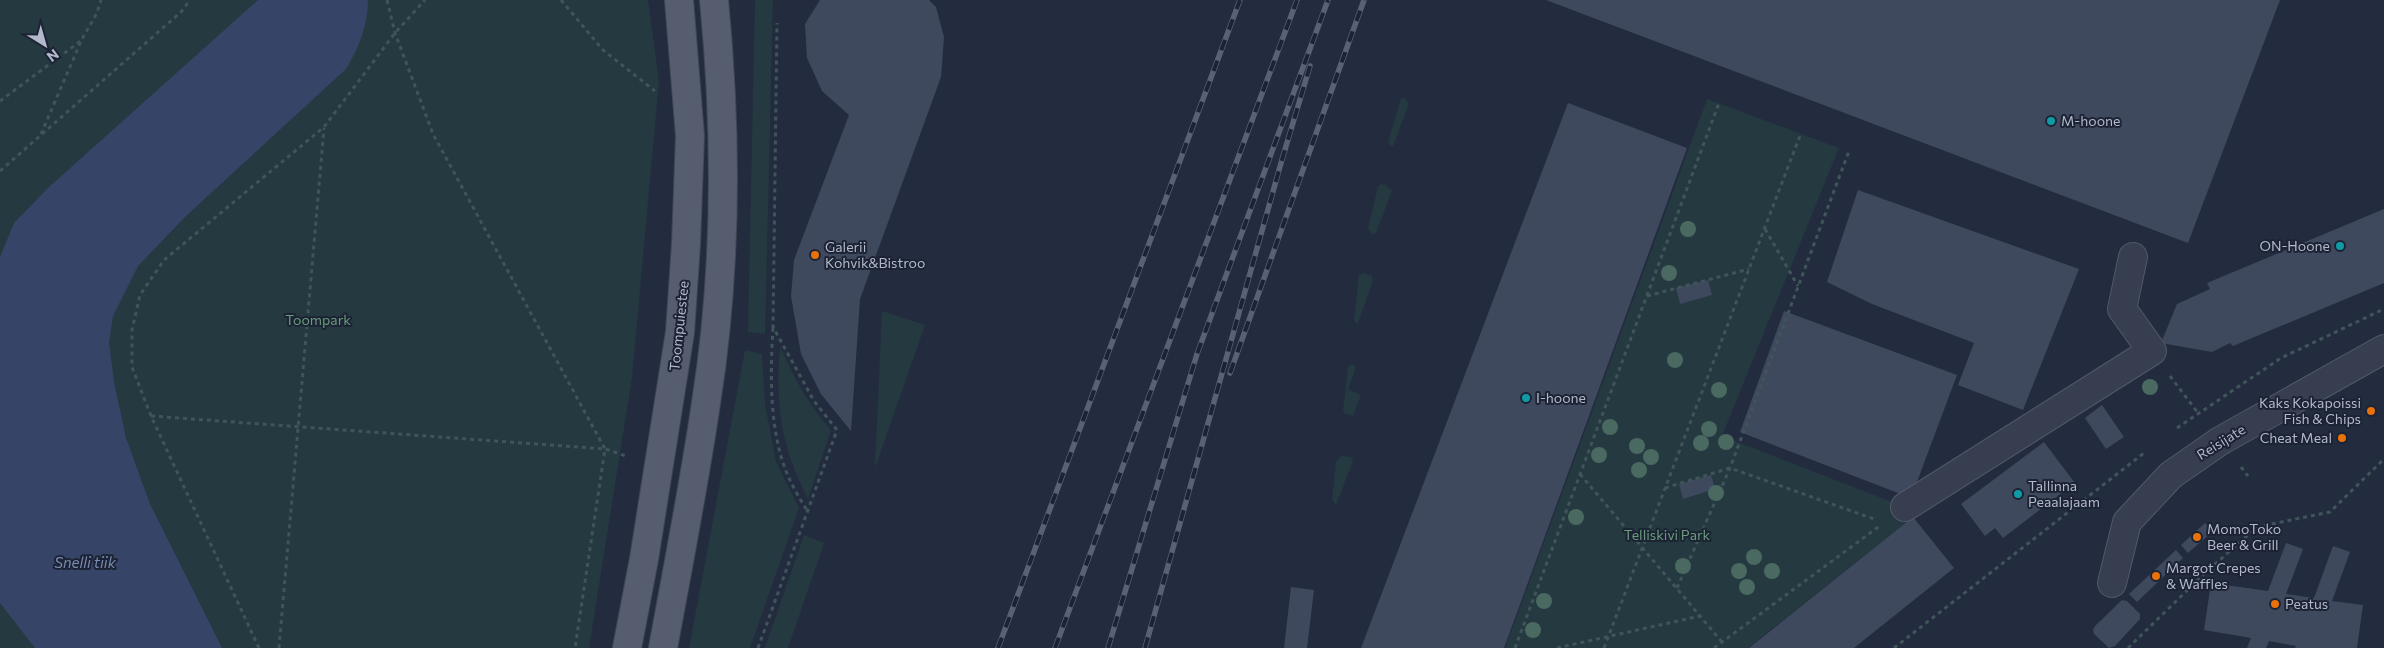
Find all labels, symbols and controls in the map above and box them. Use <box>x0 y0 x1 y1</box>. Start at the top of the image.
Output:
north arrow <box>20 20 70 70</box>
text: N <box>44 46 62 66</box>
place label: M-hoone <box>2061 112 2120 129</box>
marker: M-hoone <box>2045 115 2057 127</box>
place label: ON-Hoone <box>2259 237 2330 254</box>
place label: Galerii Kohvik&Bistroo <box>825 238 925 271</box>
marker: ON-Hoone <box>2334 240 2346 252</box>
marker: Galerii Kohvik&Bistroo <box>809 249 821 261</box>
street label: Toompuiestee <box>665 280 692 372</box>
park label: Toompark <box>285 311 351 328</box>
place label: I-hoone <box>1536 389 1586 406</box>
marker: I-hoone <box>1520 392 1532 404</box>
place label: Kaks Kokapoissi Fish & Chips <box>2259 394 2361 427</box>
marker: Kaks Kokapoissi Fish & Chips <box>2365 405 2377 417</box>
street label: Reisijate <box>2193 420 2248 463</box>
place label: Cheat Meal <box>2260 429 2332 446</box>
marker: Cheat Meal <box>2336 432 2348 444</box>
place label: Tallinna Peaalajaam <box>2028 477 2100 510</box>
marker: Tallinna Peaalajaam <box>2012 488 2024 500</box>
place label: MomoToko Beer & Grill <box>2207 520 2281 553</box>
park label: Telliskivi Park <box>1624 526 1711 543</box>
marker: MomoToko Beer & Grill <box>2191 531 2203 543</box>
water label: Snelli tiik <box>54 553 117 571</box>
place label: Margot Crepes & Waffles <box>2166 559 2261 592</box>
marker: Margot Crepes & Waffles <box>2150 570 2162 582</box>
place label: Peatus <box>2285 595 2328 612</box>
marker: Peatus <box>2269 598 2281 610</box>

